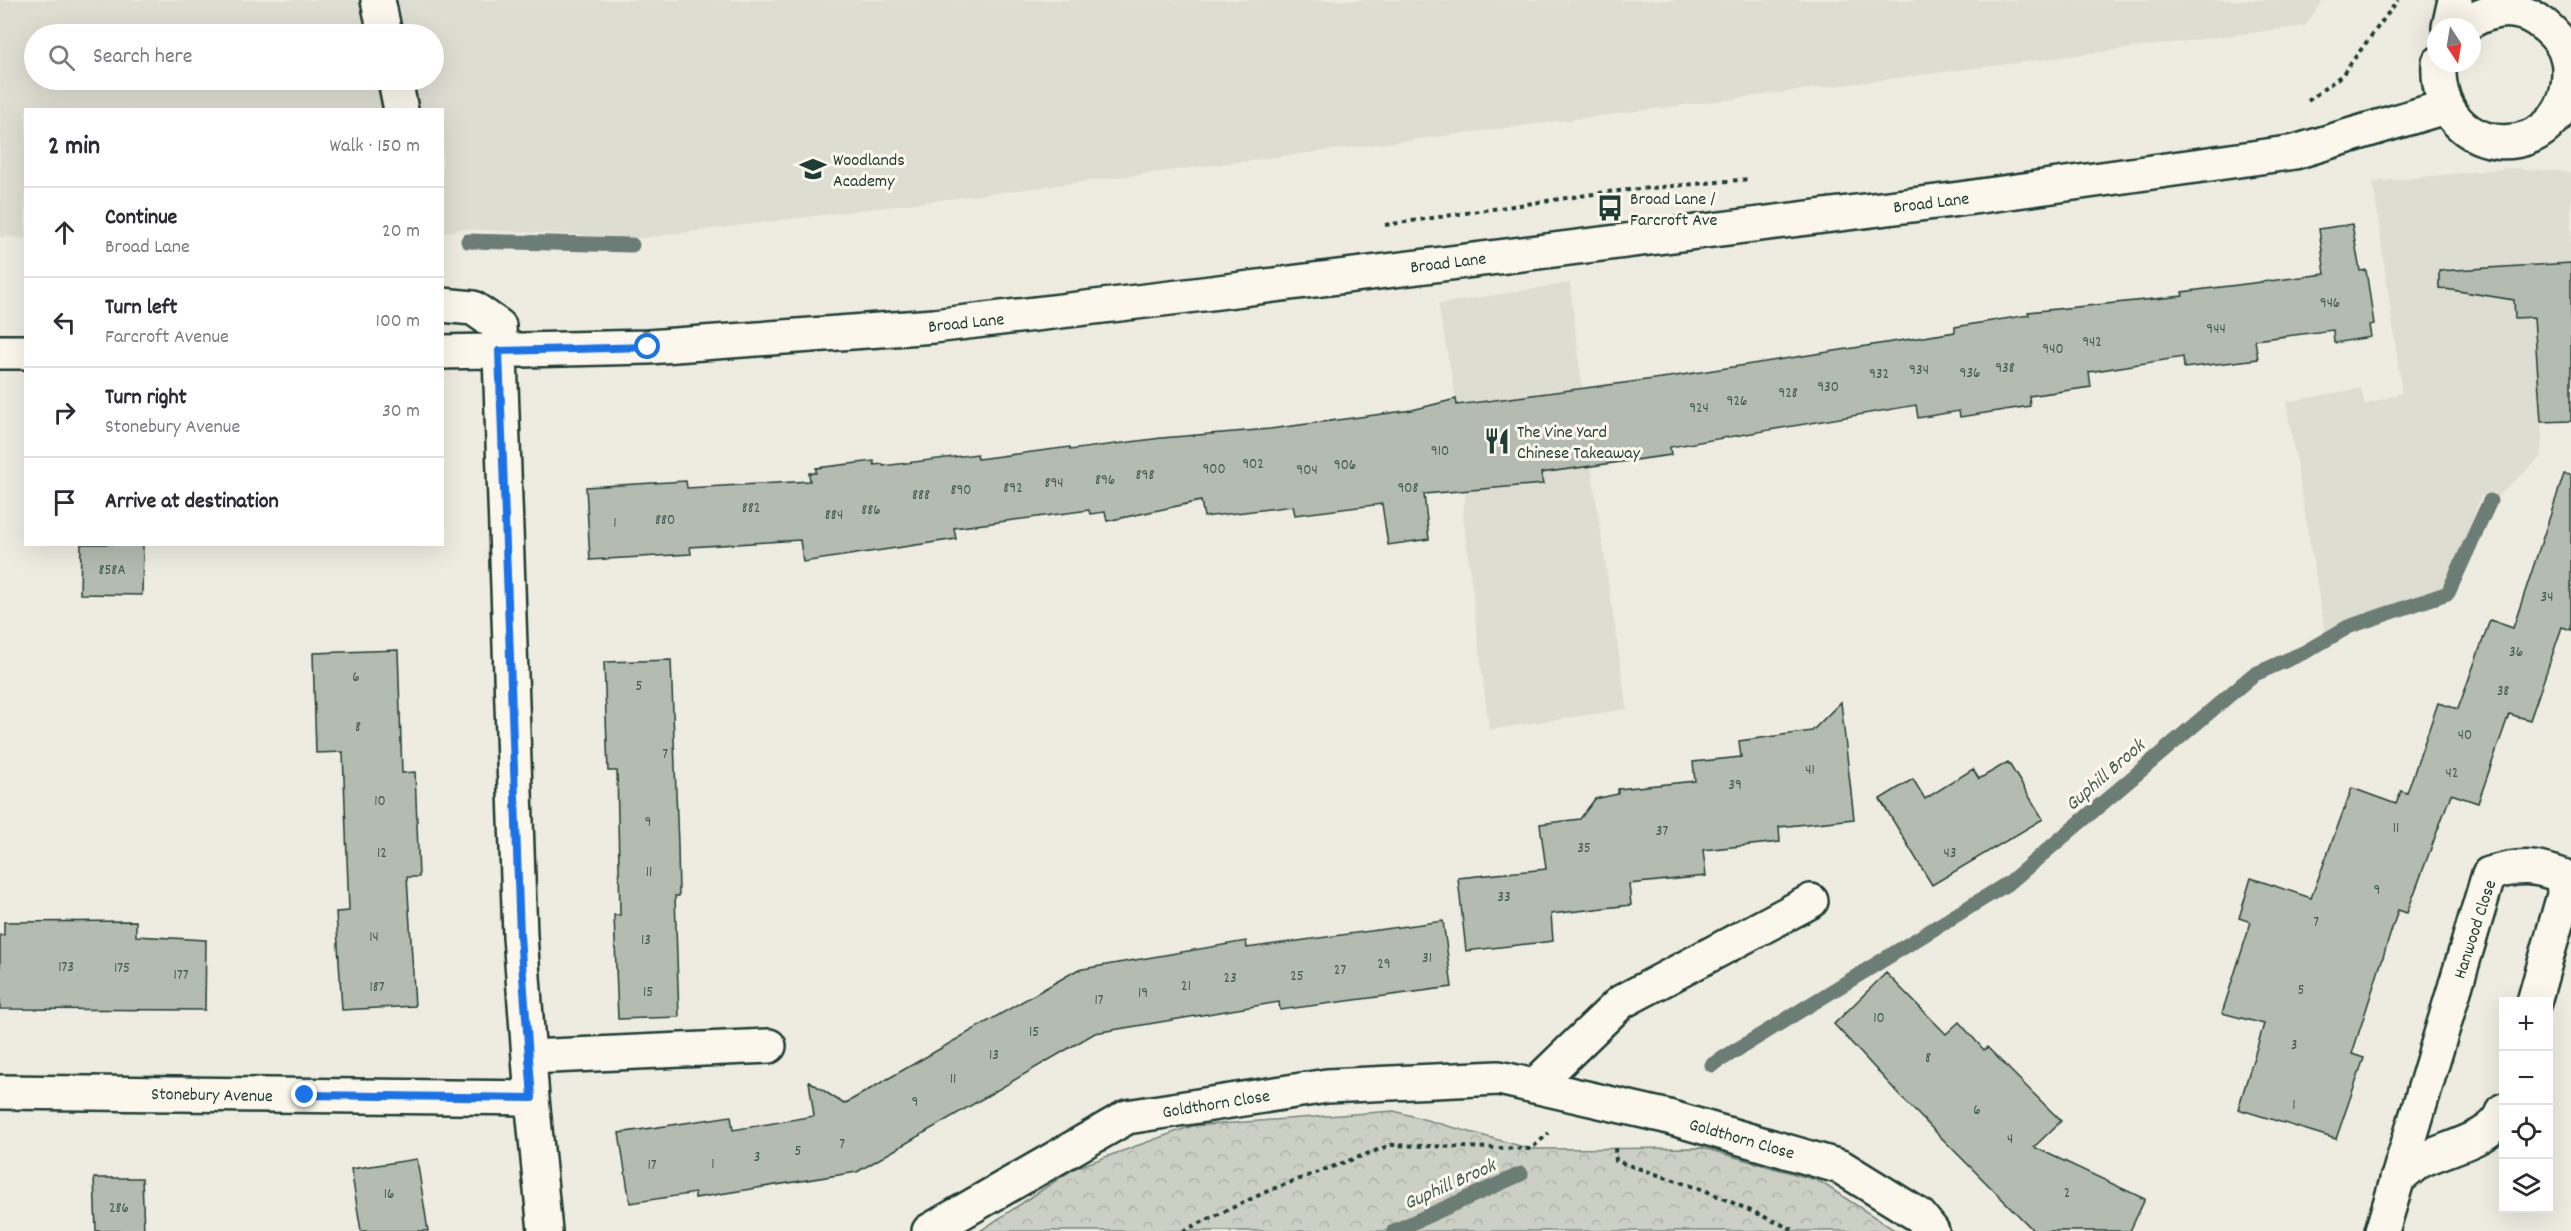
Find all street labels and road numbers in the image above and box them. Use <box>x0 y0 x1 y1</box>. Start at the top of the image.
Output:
street label: Broad Lane <box>1892 187 1971 222</box>
street label: Broad Lane <box>1409 247 1488 282</box>
street label: Broad Lane <box>927 308 1006 341</box>
street label: Hanwood Close <box>2449 877 2504 983</box>
street label: Stonebury Avenue <box>151 1083 273 1110</box>
street label: Goldthorn Close <box>1161 1085 1272 1126</box>
street label: Goldthorn Close <box>1686 1113 1797 1167</box>

